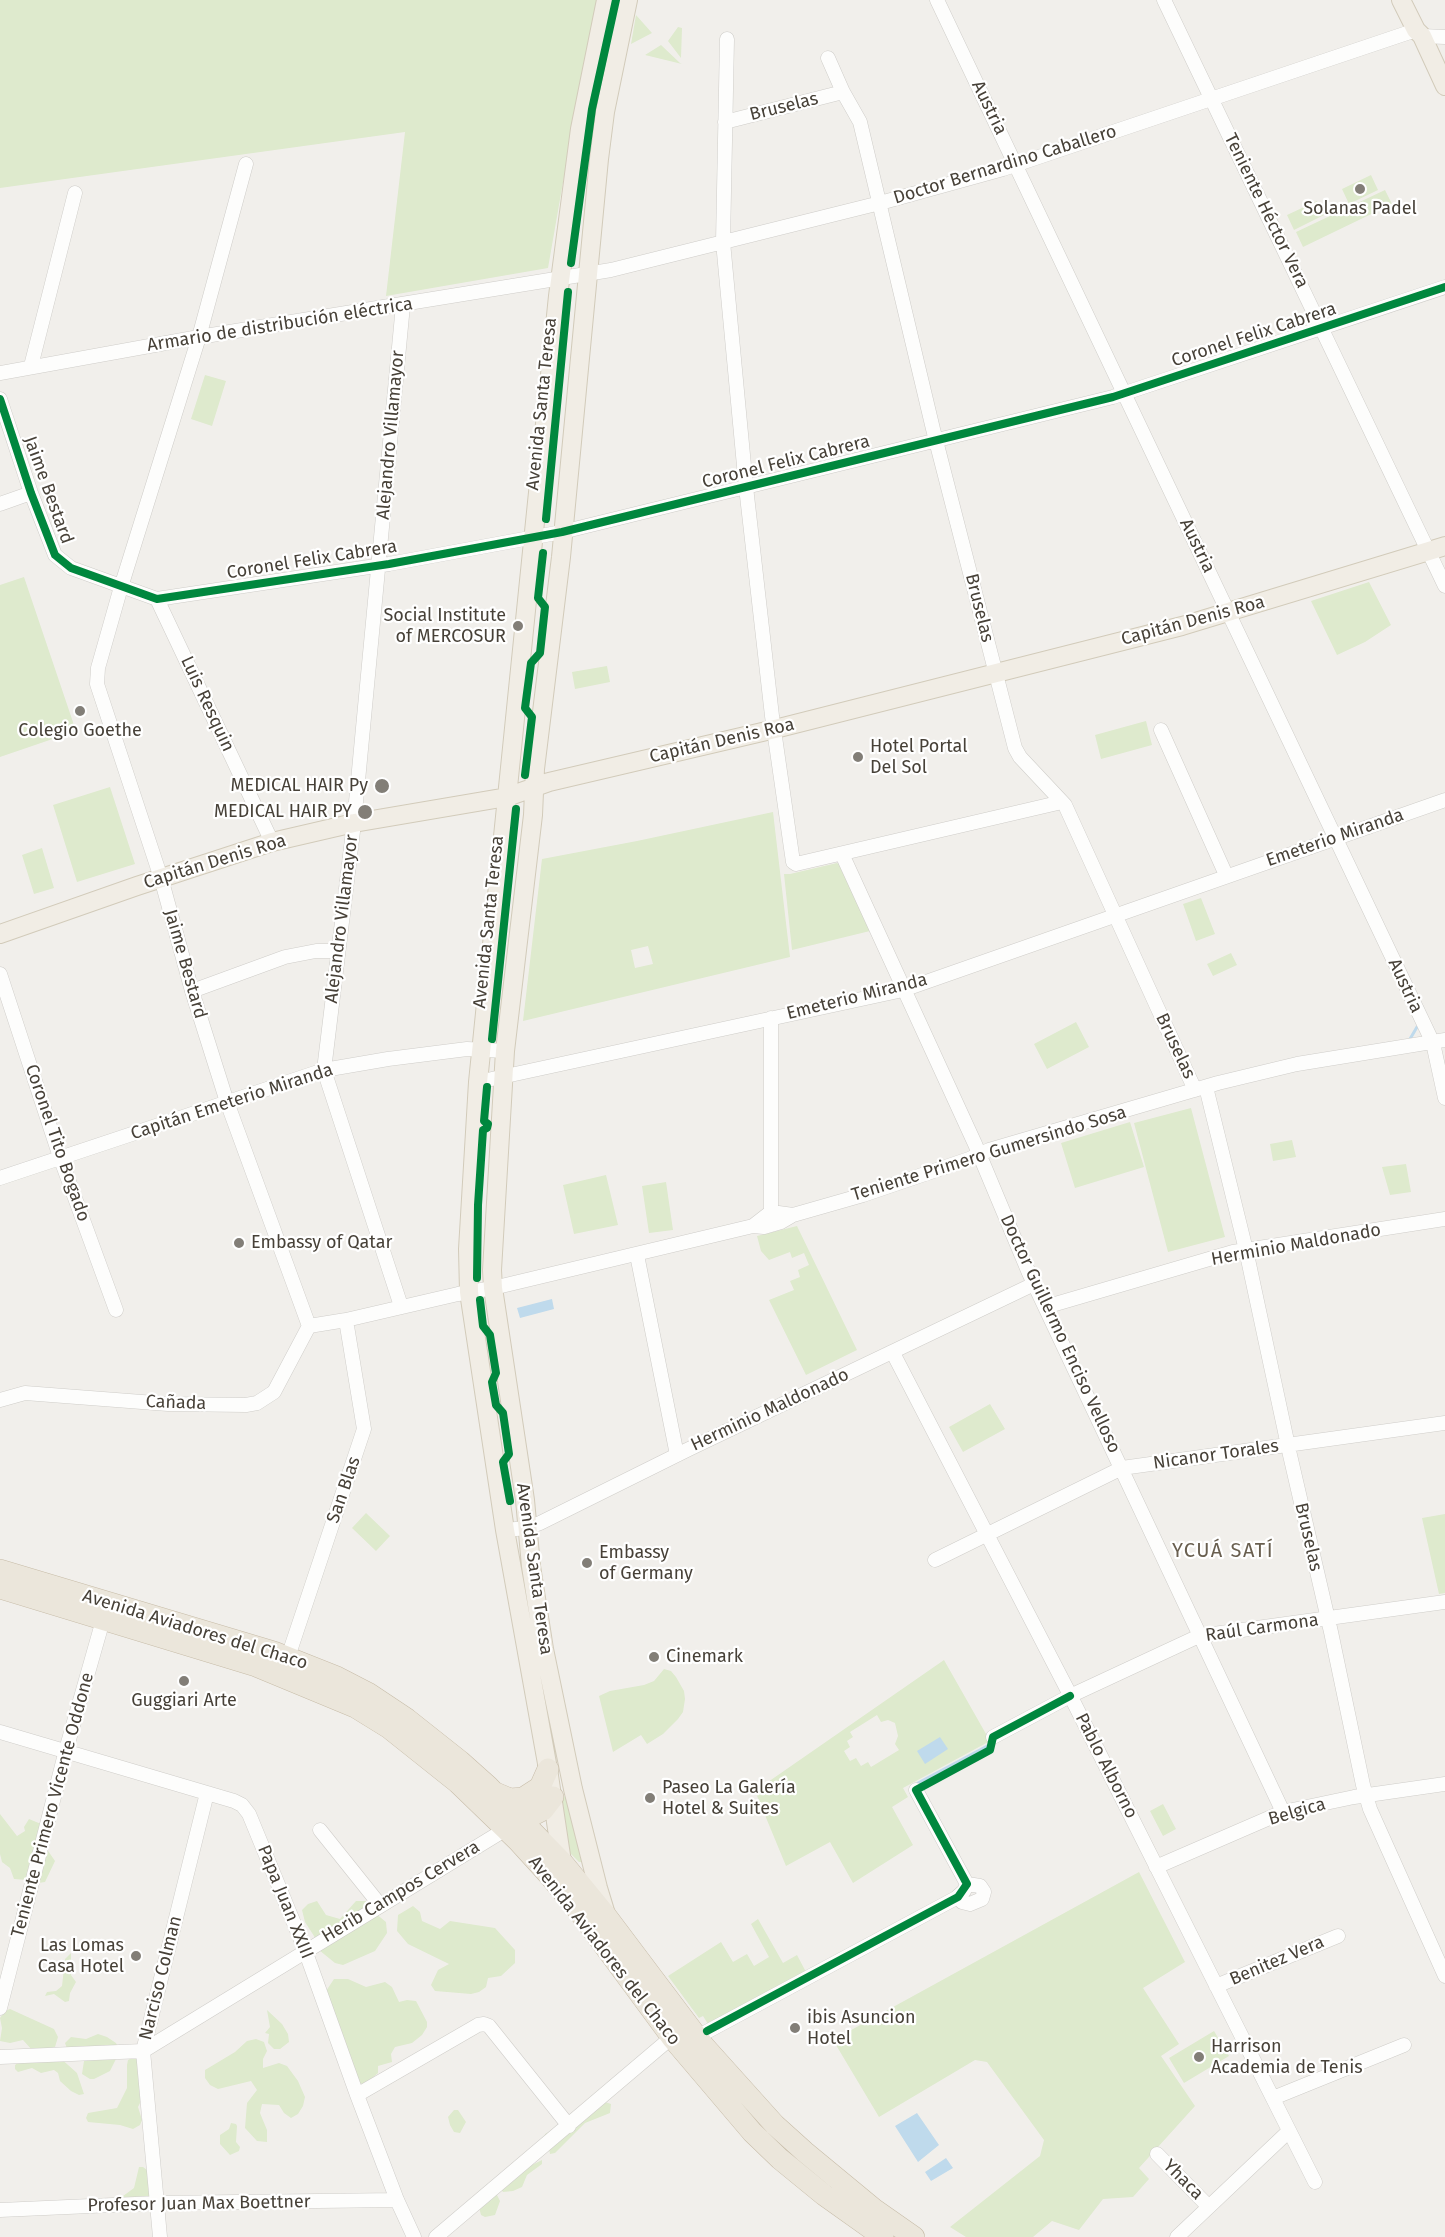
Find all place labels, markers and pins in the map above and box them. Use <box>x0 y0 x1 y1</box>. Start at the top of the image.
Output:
marker: Solanas Padel <box>1353 182 1367 196</box>
place label: Solanas Padel <box>1303 198 1417 220</box>
place label: Social Institute of MERCOSUR <box>383 605 506 648</box>
marker: Social Institute of MERCOSUR <box>511 619 525 633</box>
marker: Colegio Goethe <box>73 704 87 718</box>
place label: Colegio Goethe <box>18 720 142 742</box>
place label: Hotel Portal Del Sol <box>870 736 967 778</box>
marker: Hotel Portal Del Sol <box>851 750 865 764</box>
place label: MEDICAL HAIR Py <box>231 775 368 797</box>
marker: MEDICAL HAIR Py <box>373 777 391 795</box>
place label: MEDICAL HAIR PY <box>214 801 352 823</box>
marker: MEDICAL HAIR PY <box>356 803 374 821</box>
place label: Embassy of Qatar <box>251 1232 392 1254</box>
marker: Embassy of Qatar <box>232 1236 246 1250</box>
place label: Embassy of Germany <box>599 1542 693 1584</box>
marker: Embassy of Germany <box>580 1556 594 1570</box>
place label: Cinemark <box>666 1646 743 1668</box>
marker: Cinemark <box>647 1650 661 1664</box>
marker: Guggiari Arte <box>177 1674 191 1688</box>
place label: Guggiari Arte <box>131 1690 237 1712</box>
place label: Paseo La Galería Hotel & Suites <box>662 1777 796 1820</box>
marker: Paseo La Galería Hotel & Suites <box>643 1791 657 1805</box>
place label: Las Lomas Casa Hotel <box>38 1935 124 1978</box>
marker: Las Lomas Casa Hotel <box>129 1949 143 1963</box>
place label: ibis Asuncion Hotel <box>807 2007 916 2050</box>
marker: ibis Asuncion Hotel <box>788 2021 802 2035</box>
place label: Harrison Academia de Tenis <box>1211 2036 1363 2078</box>
marker: Harrison Academia de Tenis <box>1192 2050 1206 2064</box>

